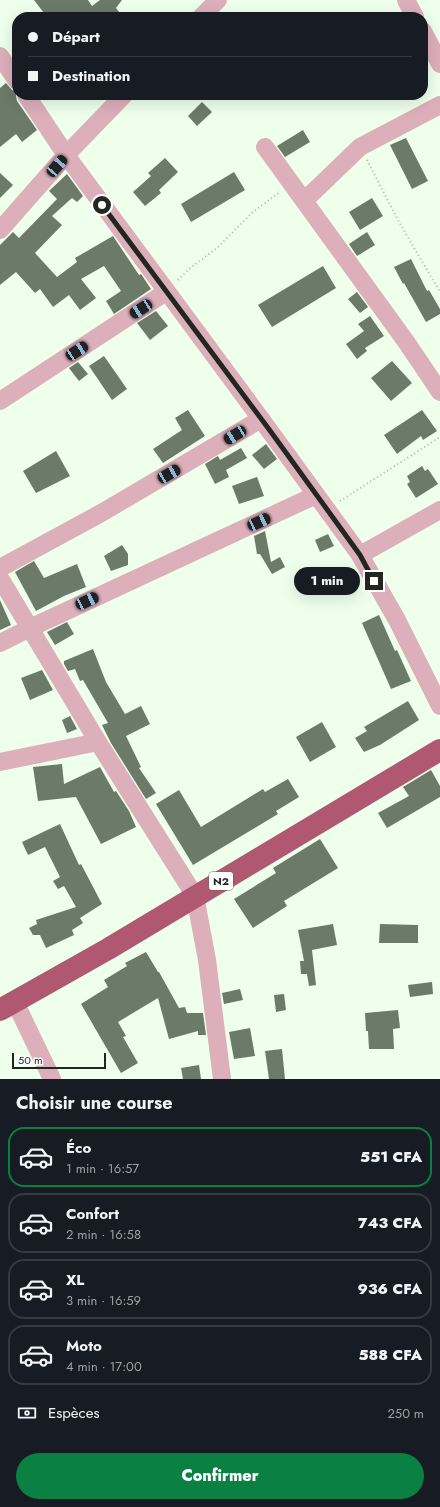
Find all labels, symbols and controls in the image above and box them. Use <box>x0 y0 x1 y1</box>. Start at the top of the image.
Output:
text: Départ <box>52 26 100 48</box>
text: Destination <box>52 65 130 87</box>
car <box>45 153 69 179</box>
route start <box>93 196 111 214</box>
car <box>128 297 154 321</box>
car <box>64 339 90 363</box>
car <box>222 424 248 446</box>
car <box>156 463 182 485</box>
car <box>246 511 272 533</box>
callout: 1 min <box>294 567 360 595</box>
text: 1 min <box>311 571 343 590</box>
route end <box>365 572 383 590</box>
car <box>74 590 100 612</box>
road number: N2 <box>209 872 233 890</box>
scale bar <box>12 1051 106 1070</box>
text: 50 m <box>18 1052 43 1068</box>
text: Choisir une course <box>16 1090 173 1116</box>
text: Éco <box>66 1137 91 1159</box>
icon: car <box>18 1139 54 1175</box>
text: 551 CFA <box>360 1146 422 1168</box>
text: 1 min · 16:57 <box>66 1159 139 1178</box>
text: Confort <box>66 1203 119 1225</box>
icon: car <box>18 1205 54 1241</box>
text: 743 CFA <box>358 1212 422 1234</box>
text: 2 min · 16:58 <box>66 1225 141 1244</box>
text: XL <box>66 1269 84 1291</box>
icon: car <box>18 1271 54 1307</box>
text: 936 CFA <box>358 1278 422 1300</box>
text: 3 min · 16:59 <box>66 1291 141 1310</box>
text: Moto <box>66 1335 102 1357</box>
icon: car <box>18 1337 54 1373</box>
text: 588 CFA <box>359 1344 422 1366</box>
text: 4 min · 17:00 <box>66 1357 142 1376</box>
icon: cash <box>16 1402 38 1424</box>
text: Espèces <box>48 1402 100 1424</box>
text: 250 m <box>387 1404 424 1423</box>
button: Confirmer <box>16 1453 424 1499</box>

